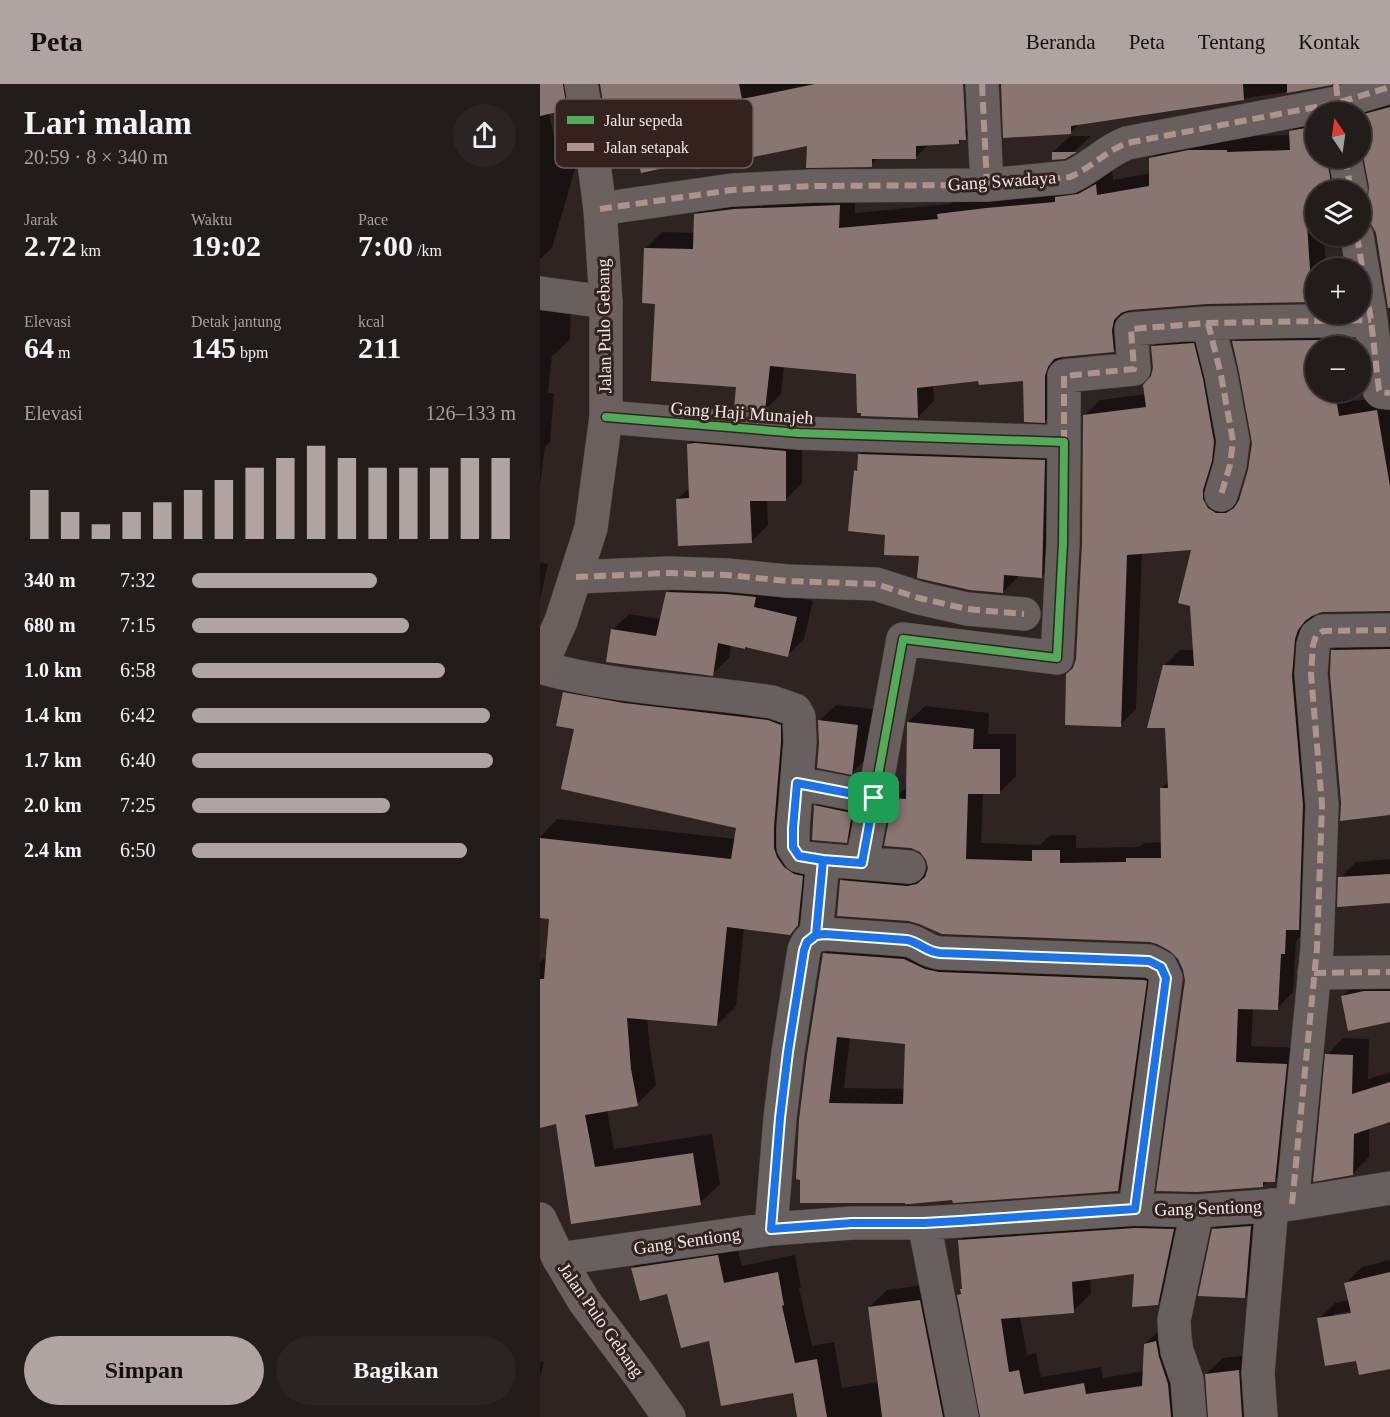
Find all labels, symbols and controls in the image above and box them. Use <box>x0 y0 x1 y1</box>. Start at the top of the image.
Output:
text: Peta <box>30 26 83 57</box>
text: Beranda <box>1026 30 1096 54</box>
text: Peta <box>1129 30 1165 54</box>
text: Tentang <box>1198 30 1265 54</box>
text: Kontak <box>1298 30 1360 54</box>
legend <box>555 99 753 168</box>
north arrow <box>1305 102 1371 168</box>
map controls <box>1305 102 1371 402</box>
button: share <box>453 104 516 167</box>
text: Lari malam <box>24 105 192 141</box>
text: Jalur sepeda <box>604 112 683 130</box>
text: Jalan setapak <box>604 139 689 157</box>
text: 20:59 · 8 × 340 m <box>24 146 168 168</box>
street label: Gang Swadaya <box>947 167 1057 195</box>
button: layers <box>1305 180 1371 246</box>
text: Jarak <box>24 211 58 228</box>
text: Waktu <box>191 211 232 228</box>
text: Pace <box>358 211 388 228</box>
text: 2.72 <box>24 229 77 262</box>
text: 19:02 <box>191 229 261 262</box>
text: 7:00 <box>358 229 413 262</box>
text: km <box>77 242 101 259</box>
text: /km <box>413 242 442 259</box>
street label: Jalan Pulo Gebang <box>593 258 615 394</box>
button: + <box>1305 258 1371 324</box>
text: Elevasi <box>24 313 71 330</box>
text: Detak jantung <box>191 313 281 330</box>
text: kcal <box>358 313 385 330</box>
text: 64 <box>24 331 54 364</box>
text: 145 <box>191 331 236 364</box>
text: 211 <box>358 331 401 364</box>
button: − <box>1305 336 1371 402</box>
text: m <box>54 344 70 361</box>
text: bpm <box>236 344 268 361</box>
street label: Gang Haji Munajeh <box>670 398 814 428</box>
text: Elevasi <box>24 402 83 424</box>
text: 126–133 m <box>425 402 516 424</box>
text: 340 m <box>24 569 76 591</box>
text: 7:32 <box>120 569 156 591</box>
text: 680 m <box>24 614 76 636</box>
text: 7:15 <box>120 614 156 636</box>
text: 1.0 km <box>24 659 82 681</box>
text: 6:58 <box>120 659 156 681</box>
text: 1.4 km <box>24 704 82 726</box>
text: 6:42 <box>120 704 156 726</box>
text: 1.7 km <box>24 749 82 771</box>
text: 6:40 <box>120 749 156 771</box>
pin <box>848 772 899 823</box>
icon: arrive <box>857 781 890 814</box>
text: 2.0 km <box>24 794 82 816</box>
text: 7:25 <box>120 794 156 816</box>
text: 2.4 km <box>24 839 82 861</box>
text: 6:50 <box>120 839 156 861</box>
street label: Gang Sentiong <box>1154 1196 1262 1220</box>
street label: Gang Sentiong <box>632 1224 742 1258</box>
street label: Jalan Pulo Gebang <box>554 1259 648 1381</box>
button: Simpan <box>24 1336 264 1405</box>
button: Bagikan <box>276 1336 516 1405</box>

